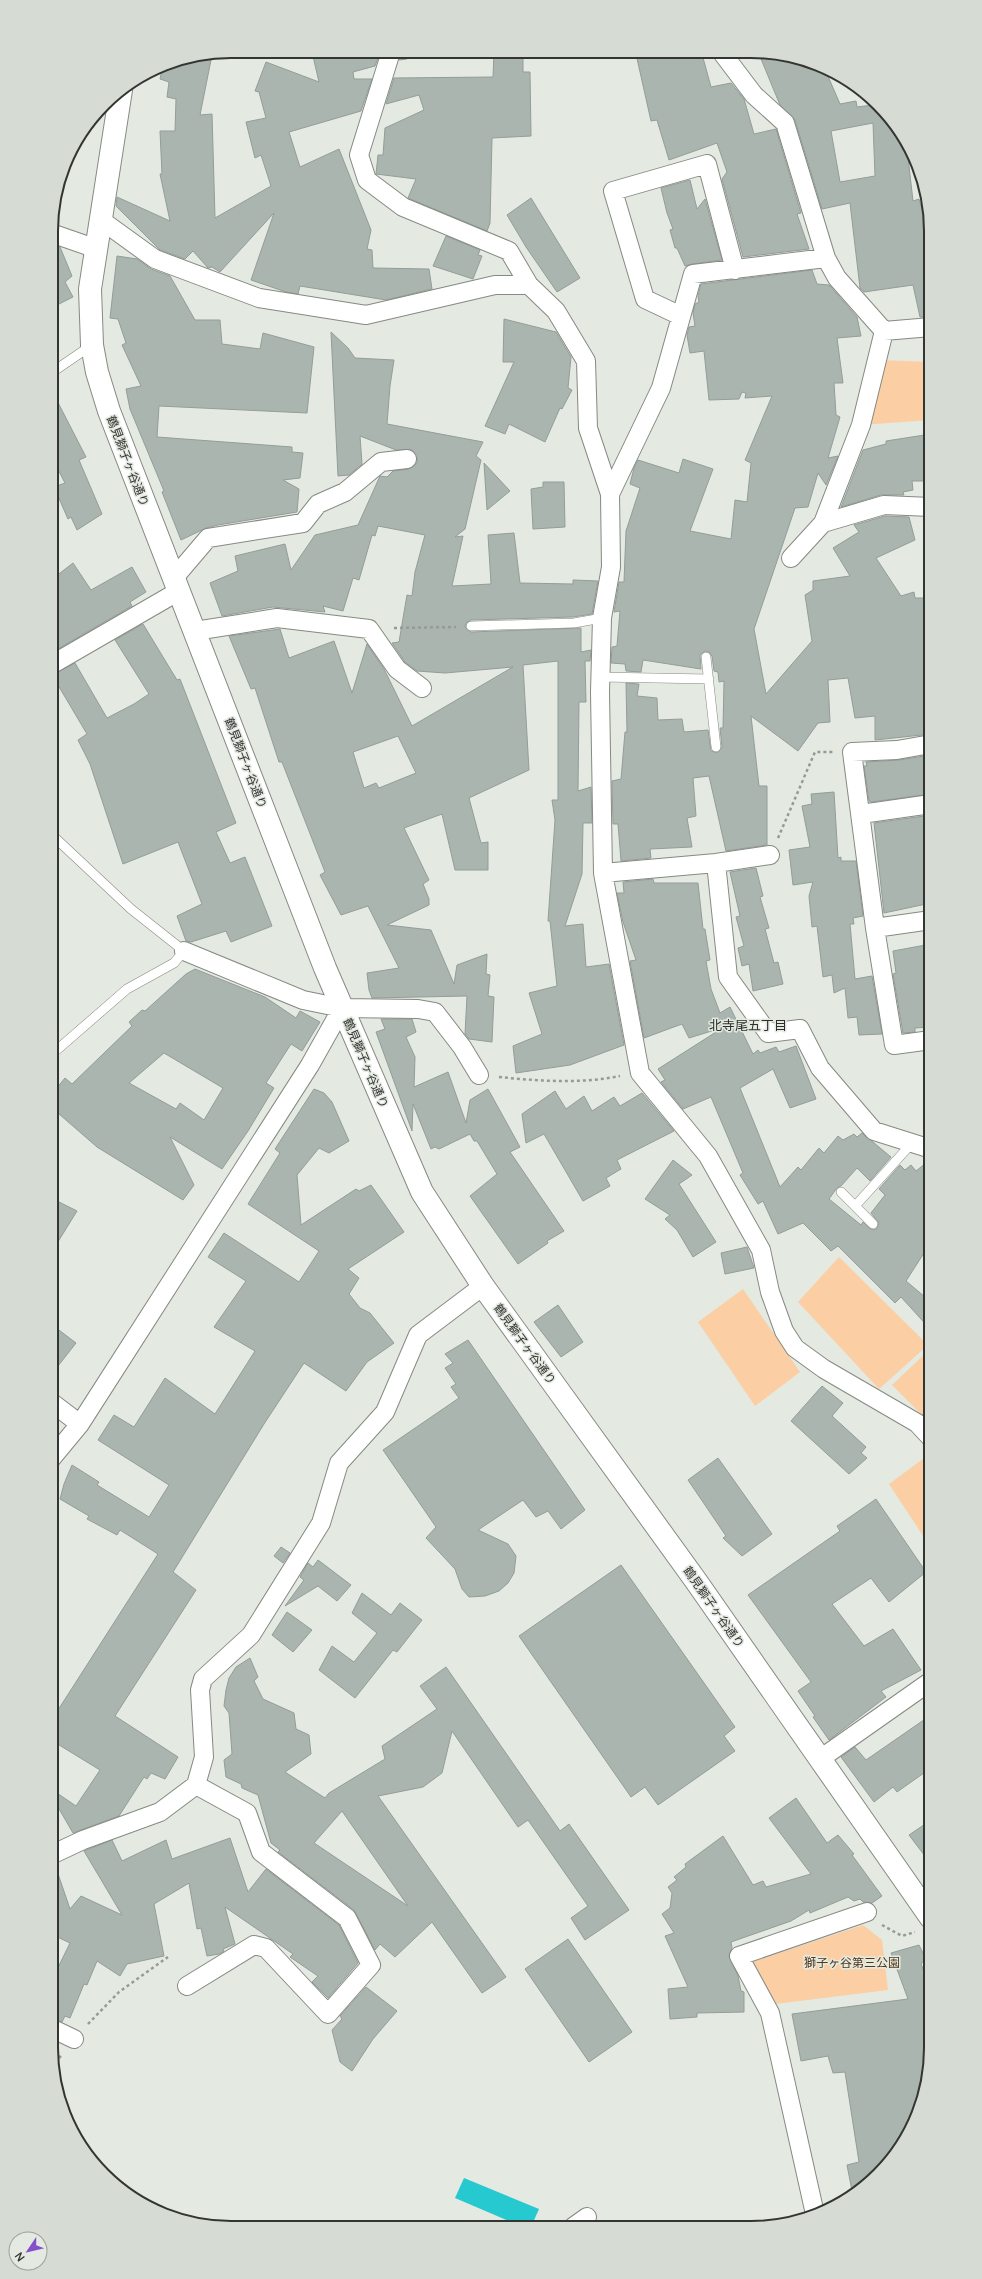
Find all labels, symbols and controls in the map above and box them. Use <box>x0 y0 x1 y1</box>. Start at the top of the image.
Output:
street label: 鶴見獅子ヶ谷通り <box>103 413 153 509</box>
street label: 鶴見獅子ヶ谷通り <box>221 715 271 811</box>
street label: 鶴見獅子ヶ谷通り <box>339 1015 393 1111</box>
district label: 北寺尾五丁目 <box>709 1016 787 1034</box>
street label: 鶴見獅子ヶ谷通り <box>490 1300 560 1388</box>
street label: 鶴見獅子ヶ谷通り <box>680 1563 748 1651</box>
park label: 獅子ヶ谷第三公園 <box>804 1954 900 1971</box>
north arrow <box>8 2231 48 2271</box>
text: N <box>11 2249 28 2265</box>

